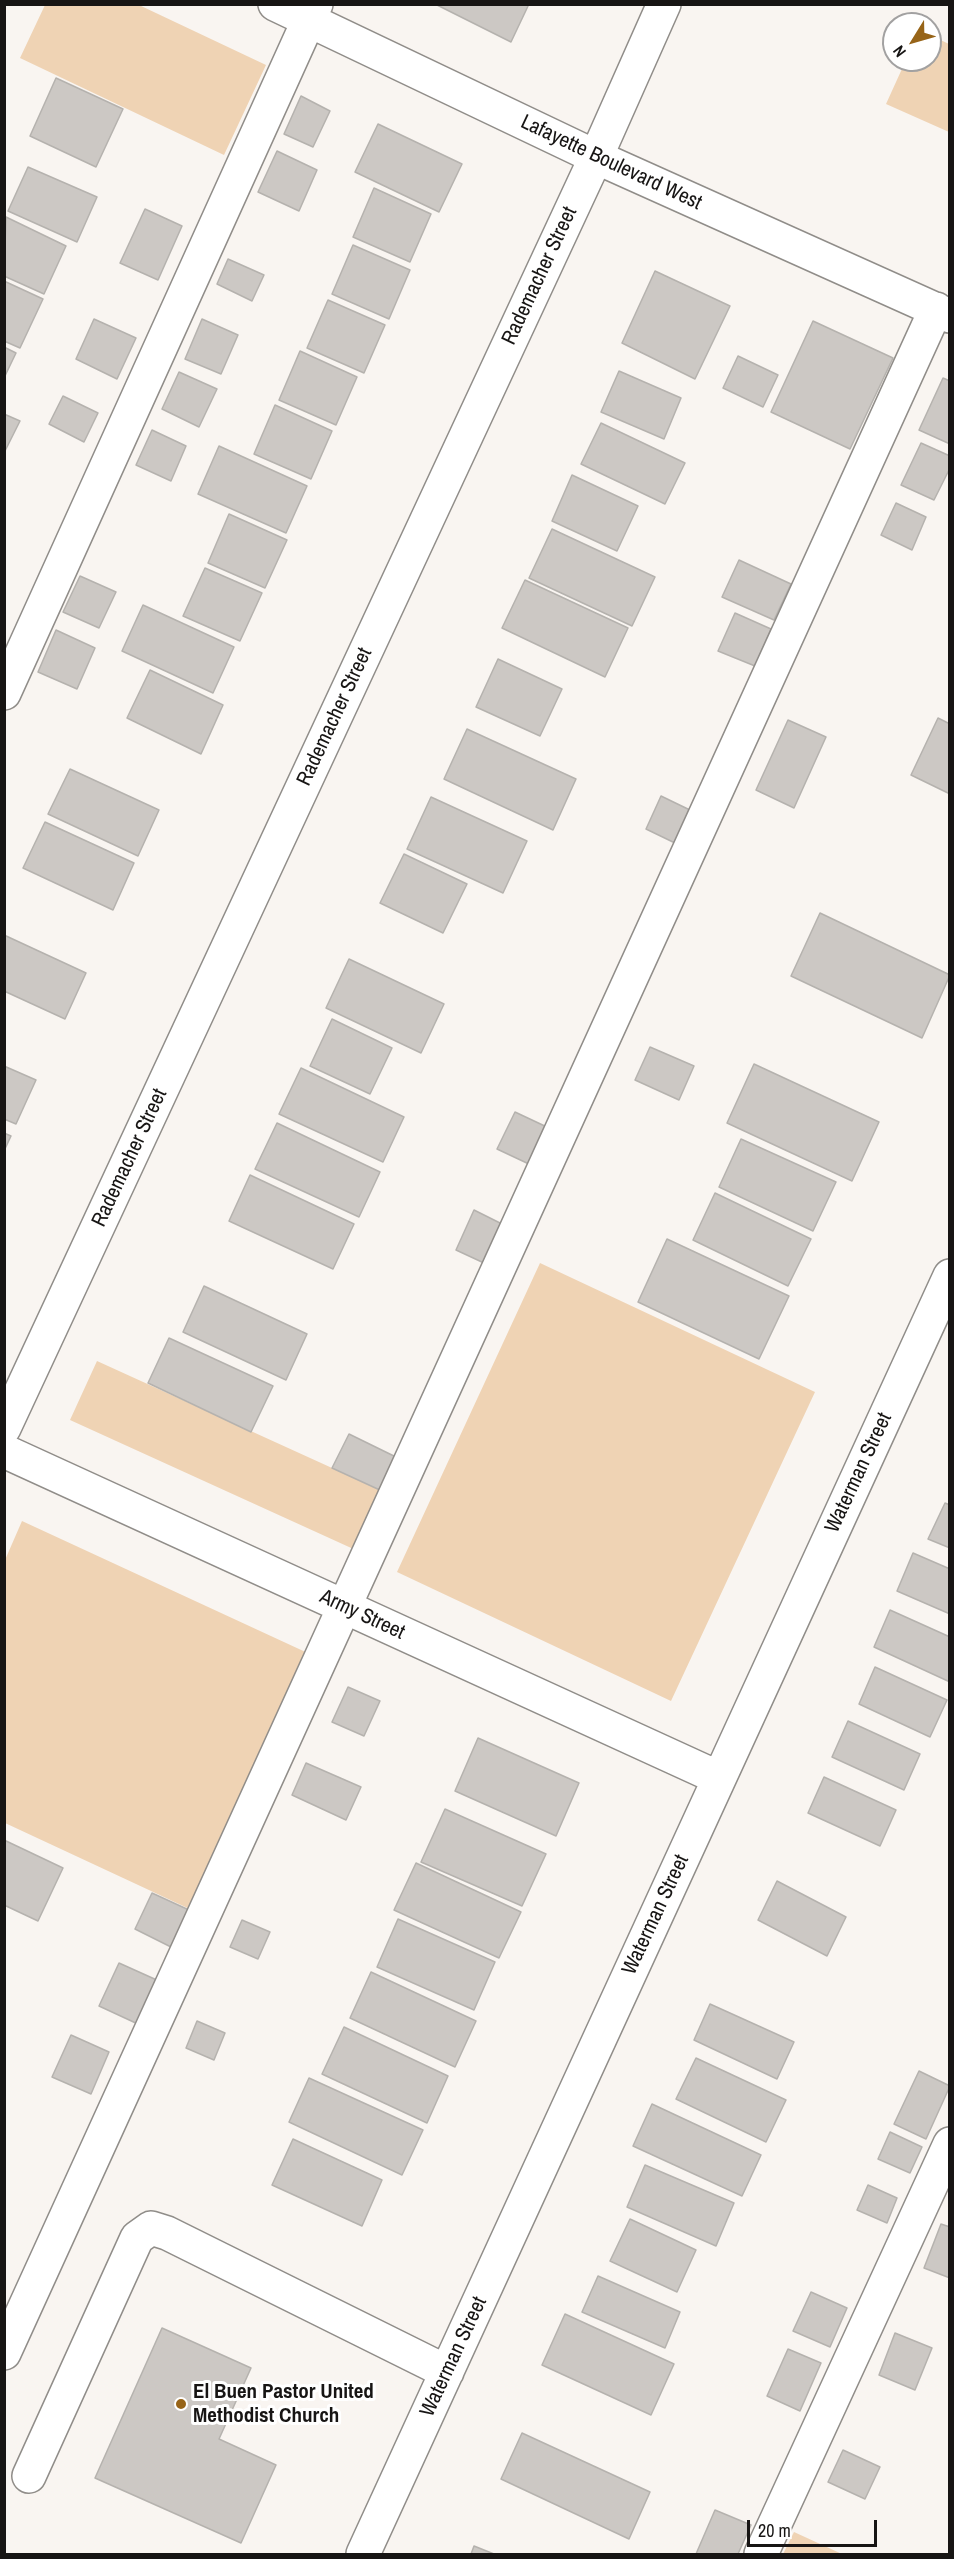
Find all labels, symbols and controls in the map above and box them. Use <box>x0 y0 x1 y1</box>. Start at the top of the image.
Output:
north arrow <box>882 12 942 72</box>
text: N <box>888 41 911 62</box>
street label: Lafayette Boulevard West <box>516 110 706 216</box>
street label: Rademacher Street <box>497 203 583 349</box>
street label: Rademacher Street <box>292 644 378 790</box>
street label: Rademacher Street <box>87 1085 173 1231</box>
street label: Waterman Street <box>820 1409 898 1537</box>
street label: Army Street <box>315 1584 409 1646</box>
street label: Waterman Street <box>617 1851 695 1979</box>
street label: Waterman Street <box>415 2293 493 2421</box>
place label: El Buen Pastor United Methodist Church <box>193 2379 374 2429</box>
marker: El Buen Pastor United Methodist Church <box>174 2397 188 2411</box>
scale bar <box>750 2508 880 2546</box>
text: 20 m <box>758 2518 791 2543</box>

